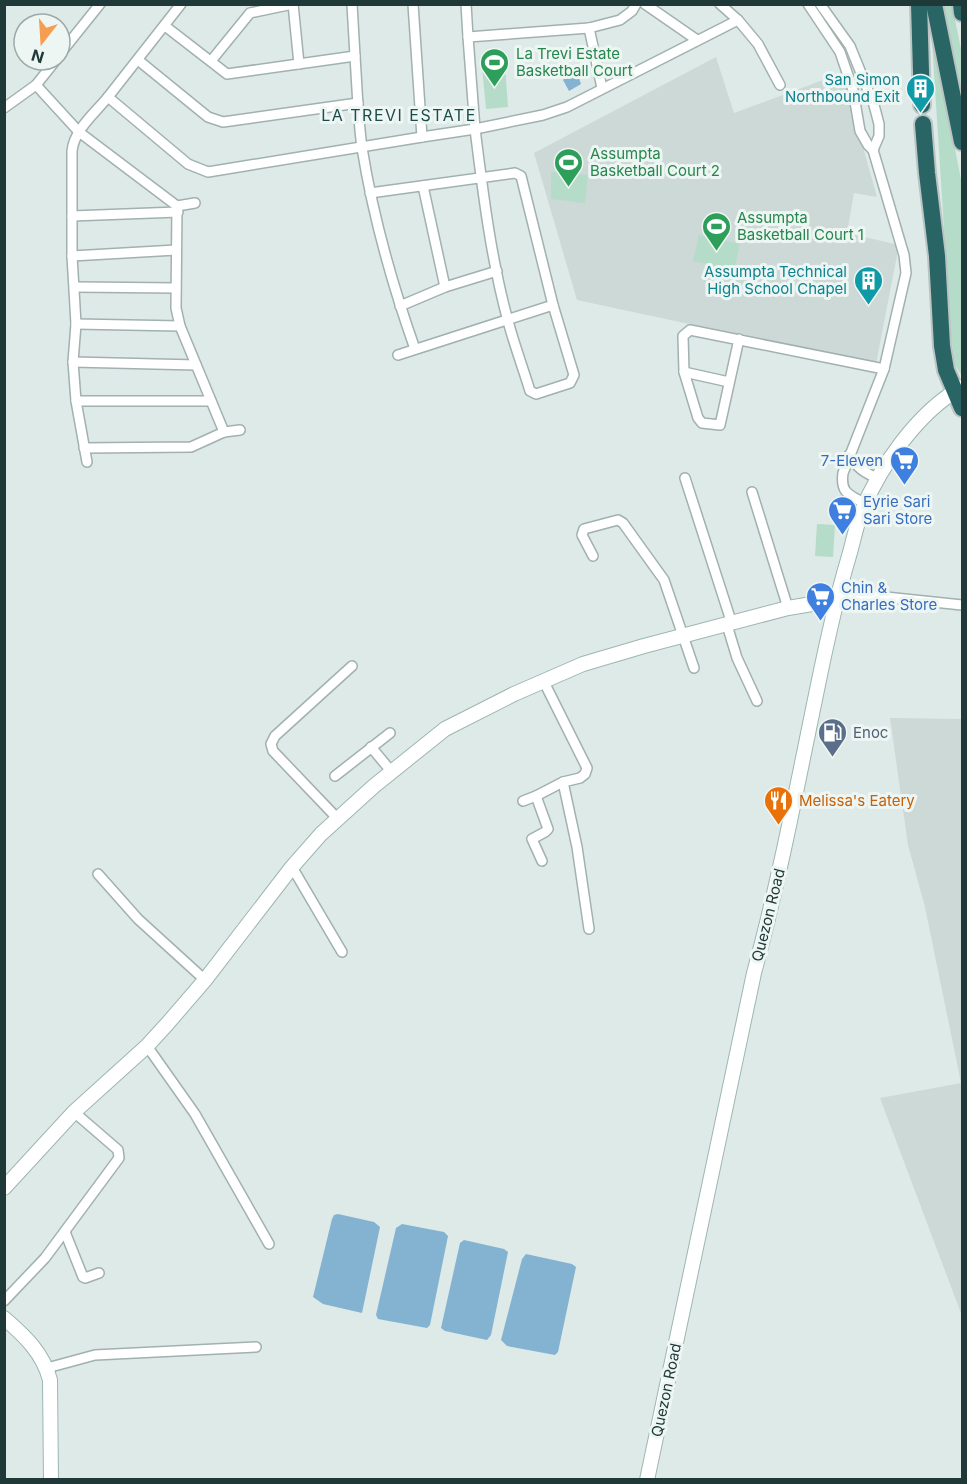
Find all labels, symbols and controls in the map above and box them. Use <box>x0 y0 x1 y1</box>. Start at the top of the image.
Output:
north arrow <box>12 12 72 72</box>
place label: La Trevi Estate Basketball Court <box>516 44 633 80</box>
text: N <box>29 45 46 68</box>
sports icon: La Trevi Estate Basketball Court <box>479 46 511 88</box>
place label: San Simon Northbound Exit <box>785 70 900 106</box>
building icon: San Simon Northbound Exit <box>905 72 937 114</box>
district label: LA TREVI ESTATE <box>321 105 477 125</box>
place label: Assumpta Basketball Court 2 <box>590 144 720 180</box>
sports icon: Assumpta Basketball Court 2 <box>553 146 585 188</box>
place label: Assumpta Basketball Court 1 <box>737 208 864 244</box>
sports icon: Assumpta Basketball Court 1 <box>700 210 732 252</box>
place label: Assumpta Technical High School Chapel <box>704 262 847 298</box>
building icon: Assumpta Technical High School Chapel <box>852 264 884 306</box>
supermarket icon: 7-Eleven <box>888 444 920 486</box>
place label: 7-Eleven <box>821 451 883 470</box>
place label: Eyrie Sari Sari Store <box>863 492 932 528</box>
supermarket icon: Eyrie Sari Sari Store <box>826 494 858 536</box>
place label: Chin & Charles Store <box>841 578 937 614</box>
supermarket icon: Chin & Charles Store <box>804 580 836 622</box>
fuel station icon: Enoc <box>816 716 848 758</box>
place label: Enoc <box>853 723 888 742</box>
restaurant icon: Melissa's Eatery <box>762 784 794 826</box>
place label: Melissa's Eatery <box>799 791 915 810</box>
street label: Quezon Road <box>747 867 789 963</box>
street label: Quezon Road <box>647 1341 685 1439</box>

